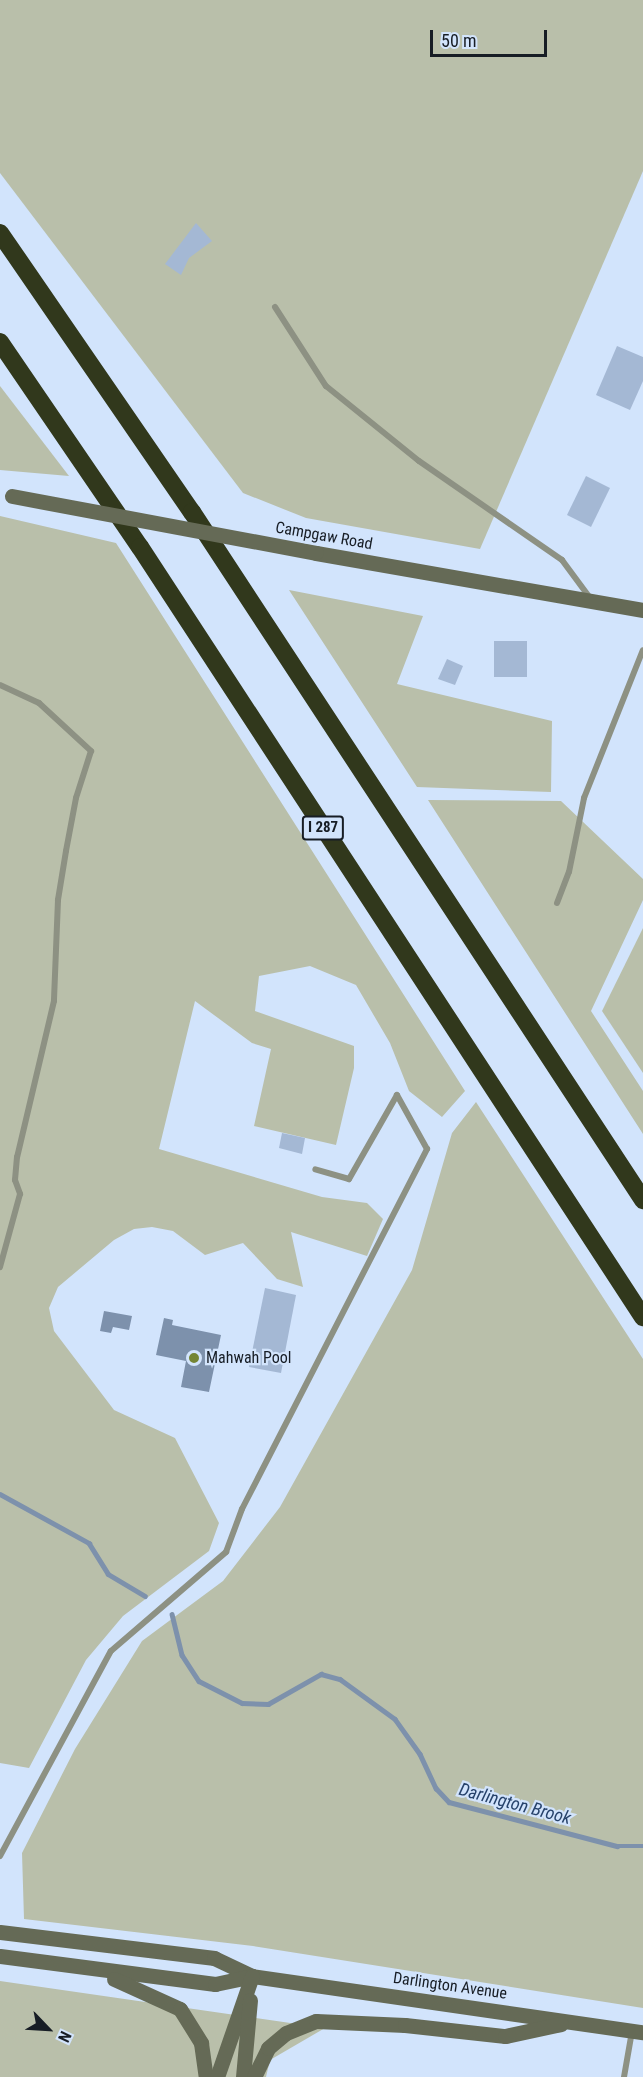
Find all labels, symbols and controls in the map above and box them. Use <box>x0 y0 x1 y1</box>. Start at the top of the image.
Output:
scale bar <box>433 18 550 56</box>
text: 50 m <box>441 30 476 51</box>
street label: Campgaw Road <box>274 518 374 554</box>
road number: I 287 <box>300 816 346 840</box>
place label: Mahwah Pool <box>206 1348 291 1368</box>
marker: Mahwah Pool <box>187 1351 201 1365</box>
water label: Darlington Brook <box>457 1779 573 1829</box>
street label: Darlington Avenue <box>392 1969 508 2003</box>
north arrow <box>18 1999 78 2059</box>
text: N <box>54 2028 75 2045</box>

